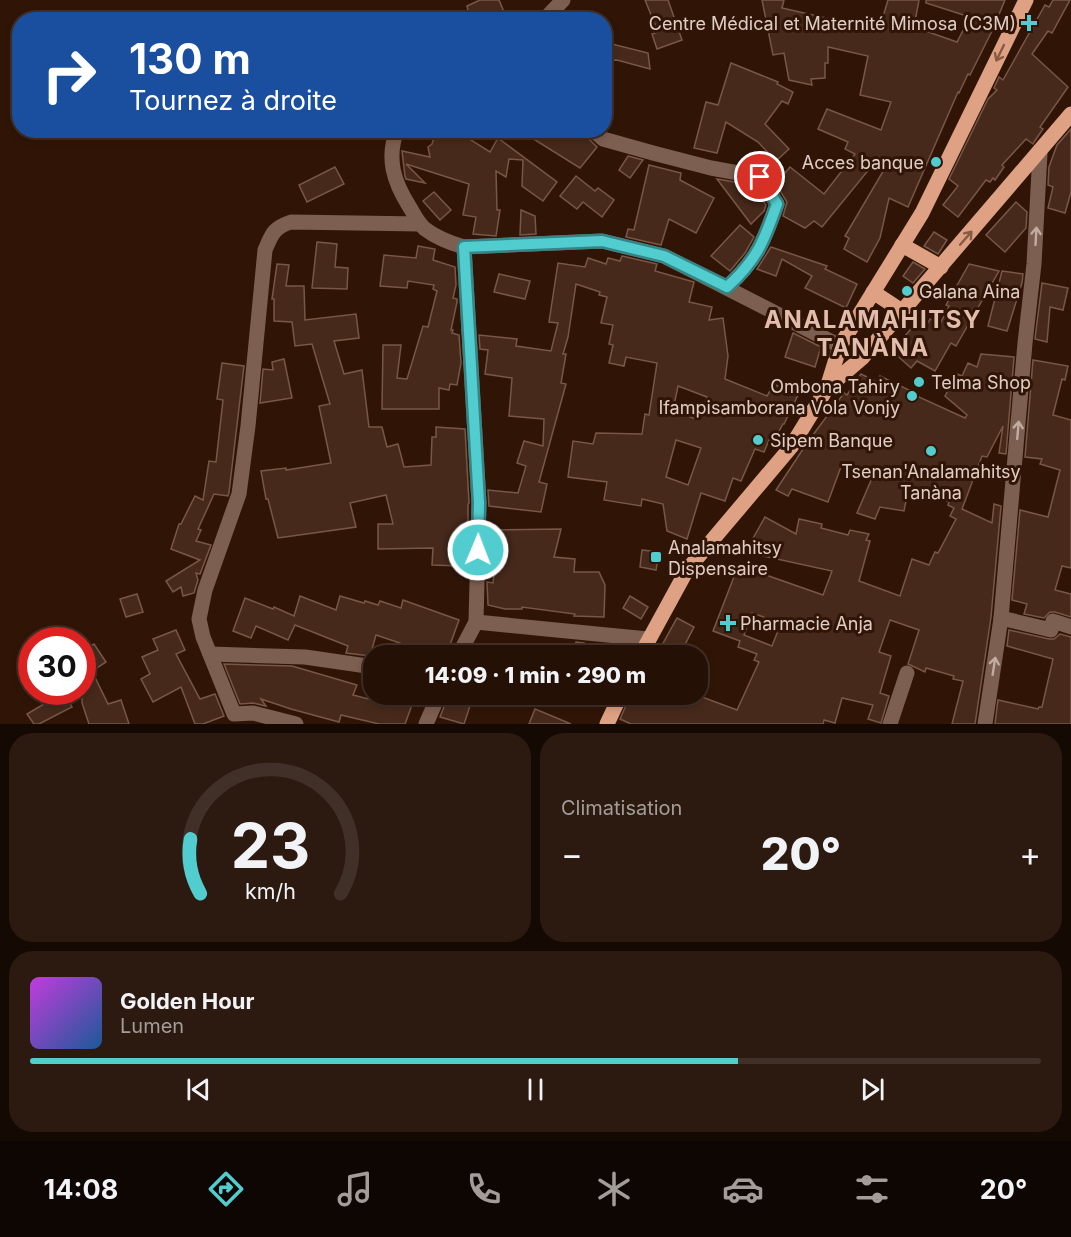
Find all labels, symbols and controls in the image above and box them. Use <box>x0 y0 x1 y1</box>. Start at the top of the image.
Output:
place label: Centre Médical et Maternité Mimosa (C3M) <box>649 13 1016 34</box>
marker: Centre Médical et Maternité Mimosa (C3M) <box>1020 14 1038 32</box>
text: 130 m <box>129 33 251 84</box>
icon: right <box>30 36 108 114</box>
one-way arrow <box>994 43 1005 61</box>
text: Tournez à droite <box>129 84 337 117</box>
pin <box>734 151 785 202</box>
place label: Acces banque <box>802 152 924 173</box>
marker: Acces banque <box>929 155 943 169</box>
icon: arrive <box>743 160 776 193</box>
one-way arrow <box>1031 227 1042 247</box>
one-way arrow <box>959 230 973 245</box>
place label: Galana Aina <box>919 281 1020 302</box>
marker: Galana Aina <box>900 284 914 298</box>
district label: ANALAMAHITSY TANÀNA <box>764 305 982 362</box>
place label: Telma Shop <box>931 372 1031 393</box>
marker: Telma Shop <box>912 375 926 389</box>
place label: Ombona Tahiry Ifampisamborana Vola Vonjy <box>658 376 900 418</box>
marker: Ombona Tahiry Ifampisamborana Vola Vonjy <box>905 389 919 403</box>
one-way arrow <box>1012 421 1023 441</box>
place label: Sipem Banque <box>770 430 893 451</box>
marker: Sipem Banque <box>751 433 765 447</box>
marker: Tsenan'Analamahitsy Tanàna <box>924 444 938 458</box>
place label: Tsenan'Analamahitsy Tanàna <box>841 461 1021 503</box>
position arrow <box>446 518 510 582</box>
place label: Analamahitsy Dispensaire <box>668 537 782 579</box>
marker: Analamahitsy Dispensaire <box>649 550 663 564</box>
place label: Pharmacie Anja <box>740 613 873 634</box>
marker: Pharmacie Anja <box>721 616 735 630</box>
speed limit sign: 30 <box>18 627 96 705</box>
one-way arrow <box>988 657 999 677</box>
text: 14:09 · 1 min · 290 m <box>425 662 646 688</box>
text: Climatisation <box>561 796 682 820</box>
text: 23 <box>230 808 310 883</box>
text: 20° <box>761 826 841 881</box>
text: − <box>561 834 583 874</box>
text: + <box>1019 834 1041 874</box>
text: km/h <box>245 879 295 905</box>
text: Golden Hour <box>120 988 254 1014</box>
text: Lumen <box>120 1014 184 1038</box>
icon: previous <box>182 1073 215 1106</box>
icon: pause <box>519 1073 552 1106</box>
icon: next <box>856 1073 889 1106</box>
icon: directions <box>205 1168 247 1210</box>
icon: music <box>334 1168 376 1210</box>
icon: phone <box>463 1168 505 1210</box>
icon: climate <box>593 1168 635 1210</box>
icon: car <box>722 1168 764 1210</box>
icon: filters <box>851 1168 893 1210</box>
text: 14:08 <box>44 1173 118 1206</box>
text: 20° <box>980 1173 1027 1206</box>

